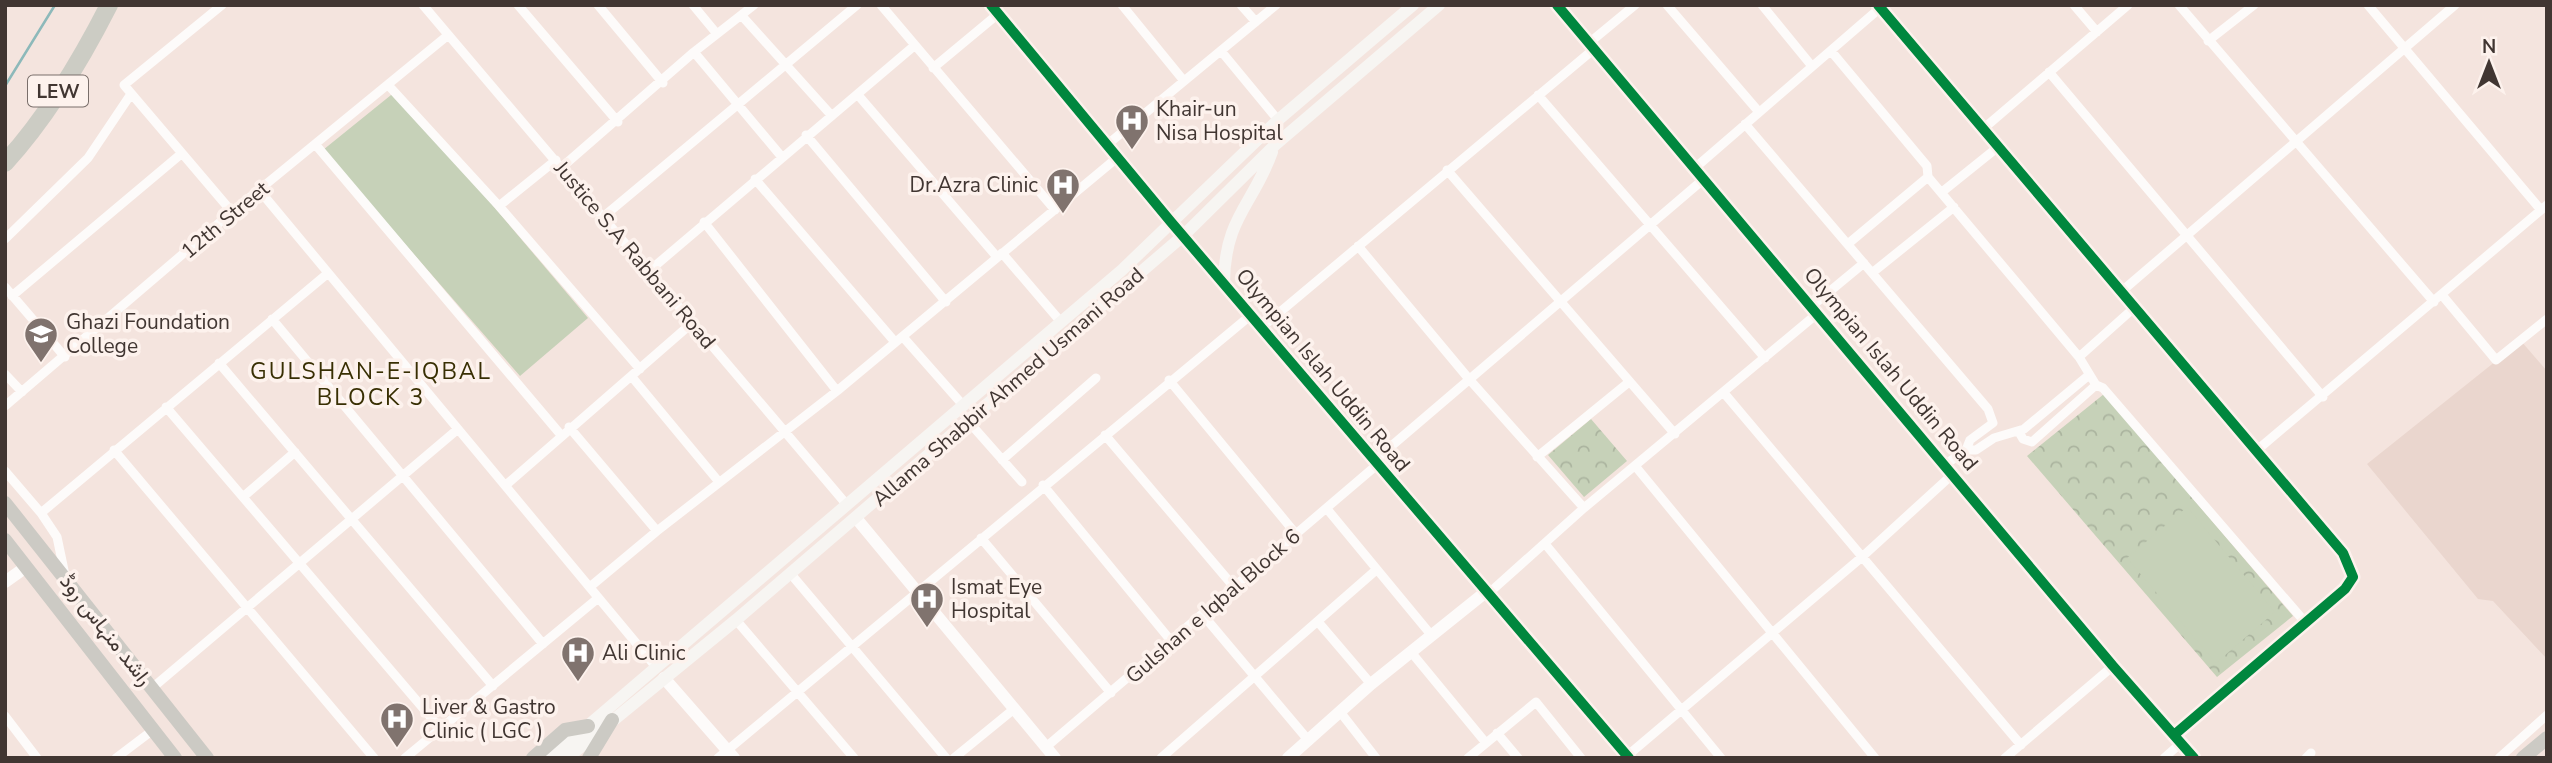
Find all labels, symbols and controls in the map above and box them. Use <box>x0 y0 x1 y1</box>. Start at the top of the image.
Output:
north arrow <box>2454 28 2524 98</box>
text: N <box>2482 34 2496 60</box>
road number: LEW <box>28 76 88 106</box>
place label: Khair-un Nisa Hospital <box>1156 95 1283 147</box>
hospital icon: Khair-un Nisa Hospital <box>1113 102 1151 151</box>
street label: Justice S.A Rabbani Road <box>547 154 722 355</box>
hospital icon: Dr.Azra Clinic <box>1044 166 1082 215</box>
place label: Dr.Azra Clinic <box>909 171 1038 199</box>
street label: 12th Street <box>175 174 276 265</box>
street label: Allama Shabbir Ahmed Usmani Road <box>866 261 1150 513</box>
street label: Olympian Islah Uddin Road <box>1798 261 1984 477</box>
street label: Olympian Islah Uddin Road <box>1230 262 1416 478</box>
place label: Ghazi Foundation College <box>66 308 230 360</box>
school or university icon: Ghazi Foundation College <box>22 315 60 364</box>
district label: GULSHAN-E-IQBAL BLOCK 3 <box>250 356 492 413</box>
street label: Gulshan e Iqbal Block 6 <box>1120 522 1306 690</box>
street label: راشد منہاس روڈ <box>54 568 158 692</box>
place label: Ismat Eye Hospital <box>951 573 1042 625</box>
hospital icon: Ismat Eye Hospital <box>908 580 946 629</box>
hospital icon: Ali Clinic <box>559 634 597 683</box>
place label: Ali Clinic <box>602 639 686 667</box>
place label: Liver & Gastro Clinic ( LGC ) <box>422 693 556 745</box>
hospital icon: Liver & Gastro Clinic ( LGC ) <box>378 700 416 749</box>

